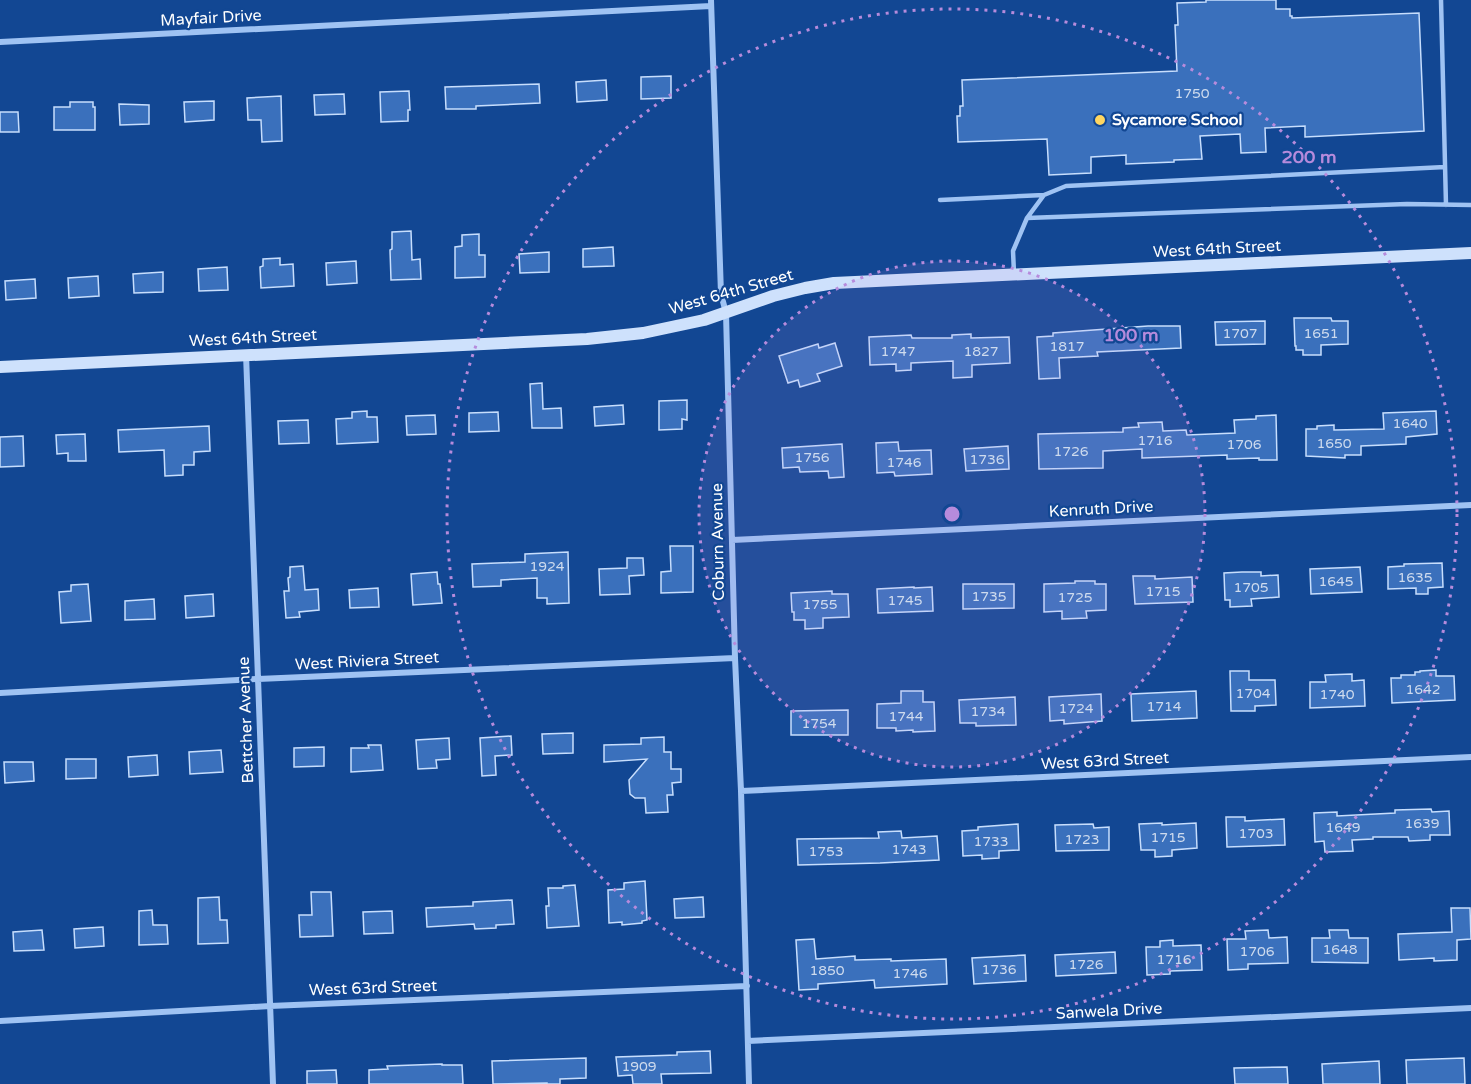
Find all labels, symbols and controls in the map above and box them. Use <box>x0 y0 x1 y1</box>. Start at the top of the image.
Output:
street label: Mayfair Drive <box>160 5 262 31</box>
house number: 1750 <box>1174 85 1210 102</box>
place label: Sycamore School <box>1112 110 1242 130</box>
marker: Sycamore School <box>1093 113 1107 127</box>
text: 200 m <box>1281 146 1337 168</box>
street label: West 64th Street <box>1152 236 1282 262</box>
street label: West 64th Street <box>667 265 795 319</box>
text: 100 m <box>1103 324 1159 346</box>
street label: West 64th Street <box>188 325 318 351</box>
house number: 1707 <box>1222 325 1258 342</box>
house number: 1651 <box>1303 325 1339 342</box>
house number: 1817 <box>1049 338 1085 355</box>
house number: 1747 <box>880 343 916 360</box>
house number: 1827 <box>963 343 999 360</box>
house number: 1640 <box>1392 415 1428 432</box>
house number: 1716 <box>1137 432 1173 449</box>
house number: 1650 <box>1316 435 1352 452</box>
house number: 1706 <box>1226 436 1262 453</box>
house number: 1726 <box>1053 443 1089 460</box>
house number: 1756 <box>794 449 830 466</box>
house number: 1736 <box>969 451 1005 468</box>
house number: 1746 <box>886 454 922 471</box>
street label: Coburn Avenue <box>707 483 729 601</box>
street label: Kenruth Drive <box>1048 496 1154 522</box>
centre of rings <box>942 504 962 524</box>
house number: 1924 <box>529 558 565 575</box>
house number: 1635 <box>1397 569 1433 586</box>
house number: 1645 <box>1318 573 1354 590</box>
house number: 1705 <box>1233 579 1269 596</box>
house number: 1715 <box>1145 583 1181 600</box>
house number: 1735 <box>971 588 1007 605</box>
house number: 1725 <box>1057 589 1093 606</box>
house number: 1745 <box>887 592 923 609</box>
house number: 1755 <box>802 596 838 613</box>
street label: West Riviera Street <box>294 647 440 675</box>
street label: Bettcher Avenue <box>234 656 258 784</box>
house number: 1642 <box>1405 681 1441 698</box>
house number: 1704 <box>1235 685 1271 702</box>
house number: 1740 <box>1319 686 1355 703</box>
house number: 1714 <box>1146 698 1182 715</box>
house number: 1724 <box>1058 700 1094 717</box>
house number: 1734 <box>970 703 1006 720</box>
house number: 1744 <box>888 708 924 725</box>
house number: 1754 <box>801 715 837 732</box>
street label: West 63rd Street <box>1040 748 1170 774</box>
house number: 1639 <box>1404 815 1440 832</box>
house number: 1649 <box>1325 819 1361 836</box>
house number: 1703 <box>1238 825 1274 842</box>
house number: 1715 <box>1150 829 1186 846</box>
house number: 1723 <box>1064 831 1100 848</box>
house number: 1733 <box>973 833 1009 850</box>
house number: 1743 <box>891 841 927 858</box>
house number: 1753 <box>808 843 844 860</box>
house number: 1648 <box>1322 941 1358 958</box>
house number: 1706 <box>1239 943 1275 960</box>
house number: 1716 <box>1156 951 1192 968</box>
house number: 1726 <box>1068 956 1104 973</box>
house number: 1736 <box>981 961 1017 978</box>
house number: 1850 <box>809 962 845 979</box>
house number: 1746 <box>892 965 928 982</box>
street label: West 63rd Street <box>309 976 437 1000</box>
street label: Sanwela Drive <box>1055 998 1163 1024</box>
house number: 1909 <box>621 1058 657 1075</box>

